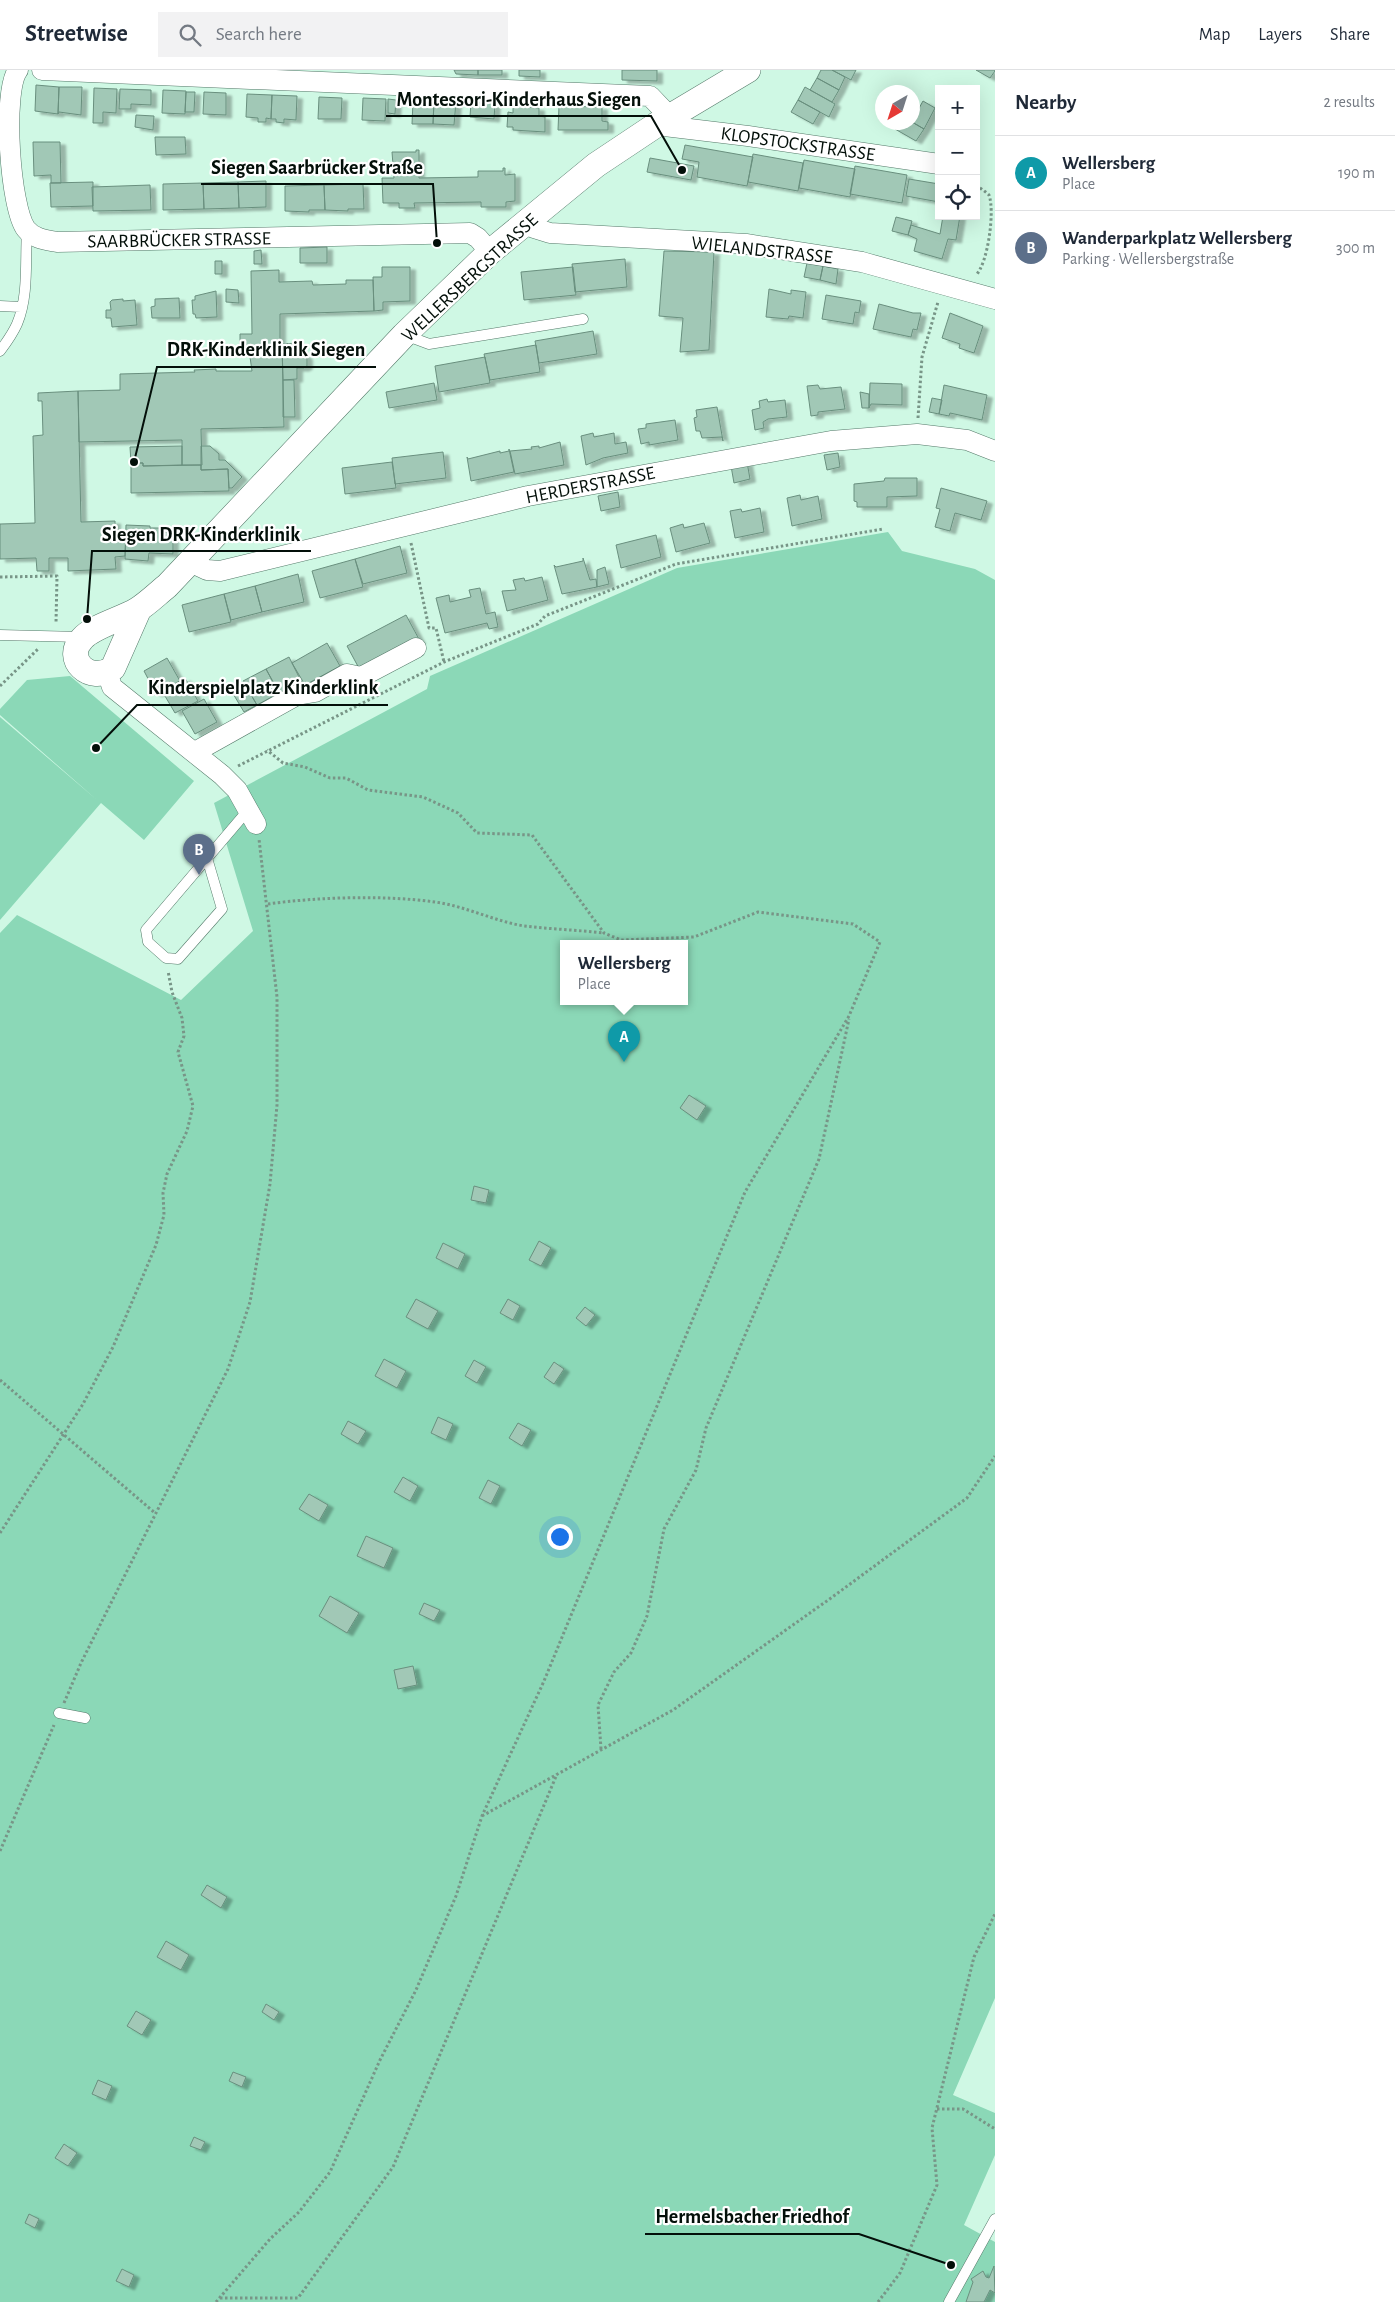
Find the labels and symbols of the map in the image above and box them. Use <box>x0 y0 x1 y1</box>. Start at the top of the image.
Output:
callout: Montessori-Kinderhaus Siegen <box>386 81 651 116</box>
north arrow <box>875 85 920 130</box>
text: Montessori-Kinderhaus Siegen <box>397 90 641 110</box>
street label: KLOPSTOCKSTRASSE <box>719 124 876 165</box>
callout: Siegen Saarbrücker Straße <box>201 149 433 184</box>
text: Siegen Saarbrücker Straße <box>211 158 423 178</box>
street label: WELLERSBERGSTRASSE <box>398 210 542 346</box>
street label: SAARBRÜCKER STRASSE <box>87 228 271 252</box>
street label: WIELANDSTRASSE <box>690 234 833 267</box>
callout: DRK-Kinderklinik Siegen <box>157 332 376 367</box>
text: DRK-Kinderklinik Siegen <box>167 340 365 360</box>
street label: HERDERSTRASSE <box>524 464 657 507</box>
callout: Siegen DRK-Kinderklinik <box>92 516 311 551</box>
text: Siegen DRK-Kinderklinik <box>102 525 300 545</box>
callout: Kinderspielplatz Kinderklink <box>137 670 388 705</box>
text: Kinderspielplatz Kinderklink <box>148 678 378 698</box>
pin: B <box>183 834 215 875</box>
pin: A <box>608 1021 640 1062</box>
your location <box>547 1524 573 1550</box>
callout: Hermelsbacher Friedhof <box>645 2199 859 2234</box>
text: Hermelsbacher Friedhof <box>655 2207 850 2227</box>

